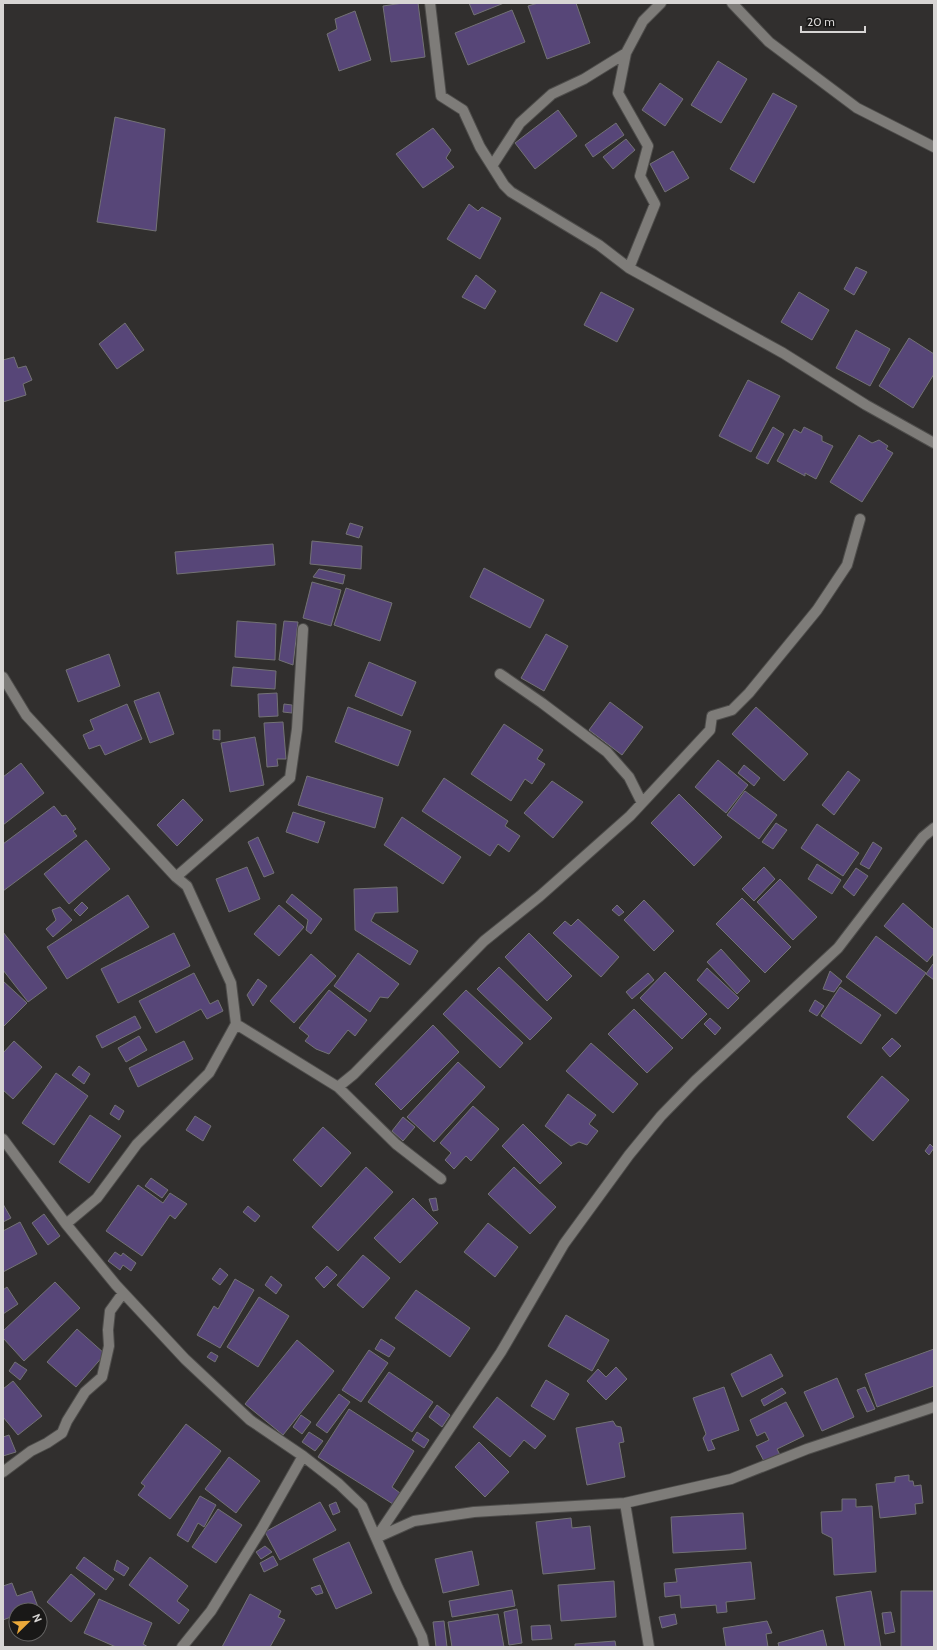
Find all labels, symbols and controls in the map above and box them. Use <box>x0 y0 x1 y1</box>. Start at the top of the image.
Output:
scale bar <box>801 8 865 34</box>
text: 20 m <box>807 14 835 29</box>
north arrow <box>8 1602 48 1642</box>
text: N <box>29 1612 45 1624</box>

